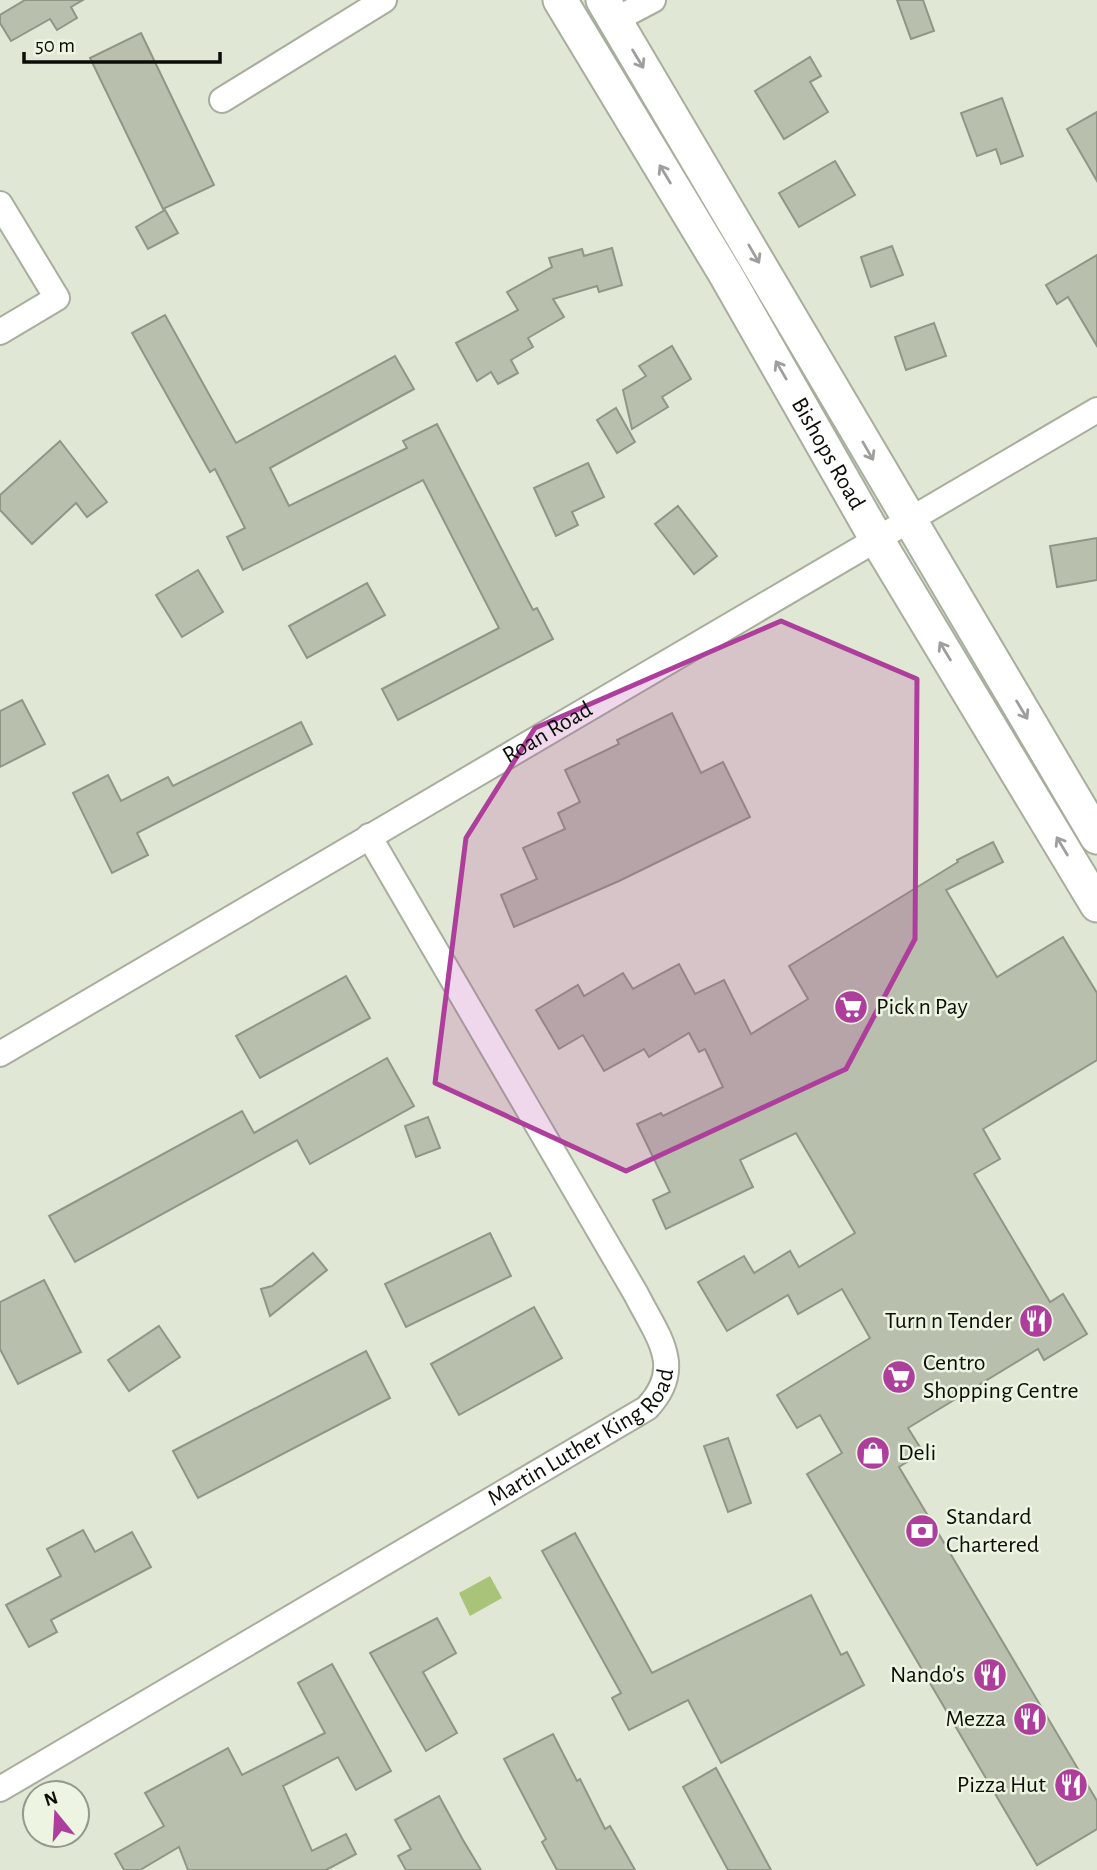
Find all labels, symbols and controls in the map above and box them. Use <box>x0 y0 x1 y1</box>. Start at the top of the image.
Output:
scale bar <box>24 21 220 65</box>
text: 50 m <box>35 35 75 56</box>
one-way arrow <box>631 48 645 68</box>
one-way arrow <box>658 165 672 185</box>
one-way arrow <box>747 244 761 264</box>
one-way arrow <box>774 361 788 381</box>
street label: Bishops Road <box>787 394 869 514</box>
one-way arrow <box>862 440 876 460</box>
one-way arrow <box>937 642 951 662</box>
street label: Roan Road <box>499 697 596 768</box>
one-way arrow <box>1015 699 1029 719</box>
one-way arrow <box>1055 837 1069 857</box>
supermarket icon: Pick n Pay <box>832 988 870 1026</box>
place label: Pick n Pay <box>876 995 968 1019</box>
restaurant icon: Turn n Tender <box>1017 1302 1055 1340</box>
place label: Turn n Tender <box>885 1309 1012 1333</box>
place label: Centro Shopping Centre <box>923 1351 1079 1403</box>
supermarket icon: Centro Shopping Centre <box>880 1358 918 1396</box>
street label: Martin Luther King Road <box>484 1367 678 1511</box>
shop icon: Deli <box>854 1434 892 1472</box>
place label: Deli <box>898 1441 936 1465</box>
place label: Standard Chartered <box>946 1505 1039 1557</box>
bank icon: Standard Chartered <box>903 1512 941 1550</box>
restaurant icon: Nando's <box>971 1656 1009 1694</box>
place label: Nando's <box>890 1663 965 1687</box>
restaurant icon: Mezza <box>1011 1700 1049 1738</box>
place label: Mezza <box>946 1707 1006 1731</box>
restaurant icon: Pizza Hut <box>1052 1766 1090 1804</box>
place label: Pizza Hut <box>957 1773 1046 1797</box>
north arrow <box>21 1779 91 1849</box>
text: N <box>42 1788 60 1810</box>

